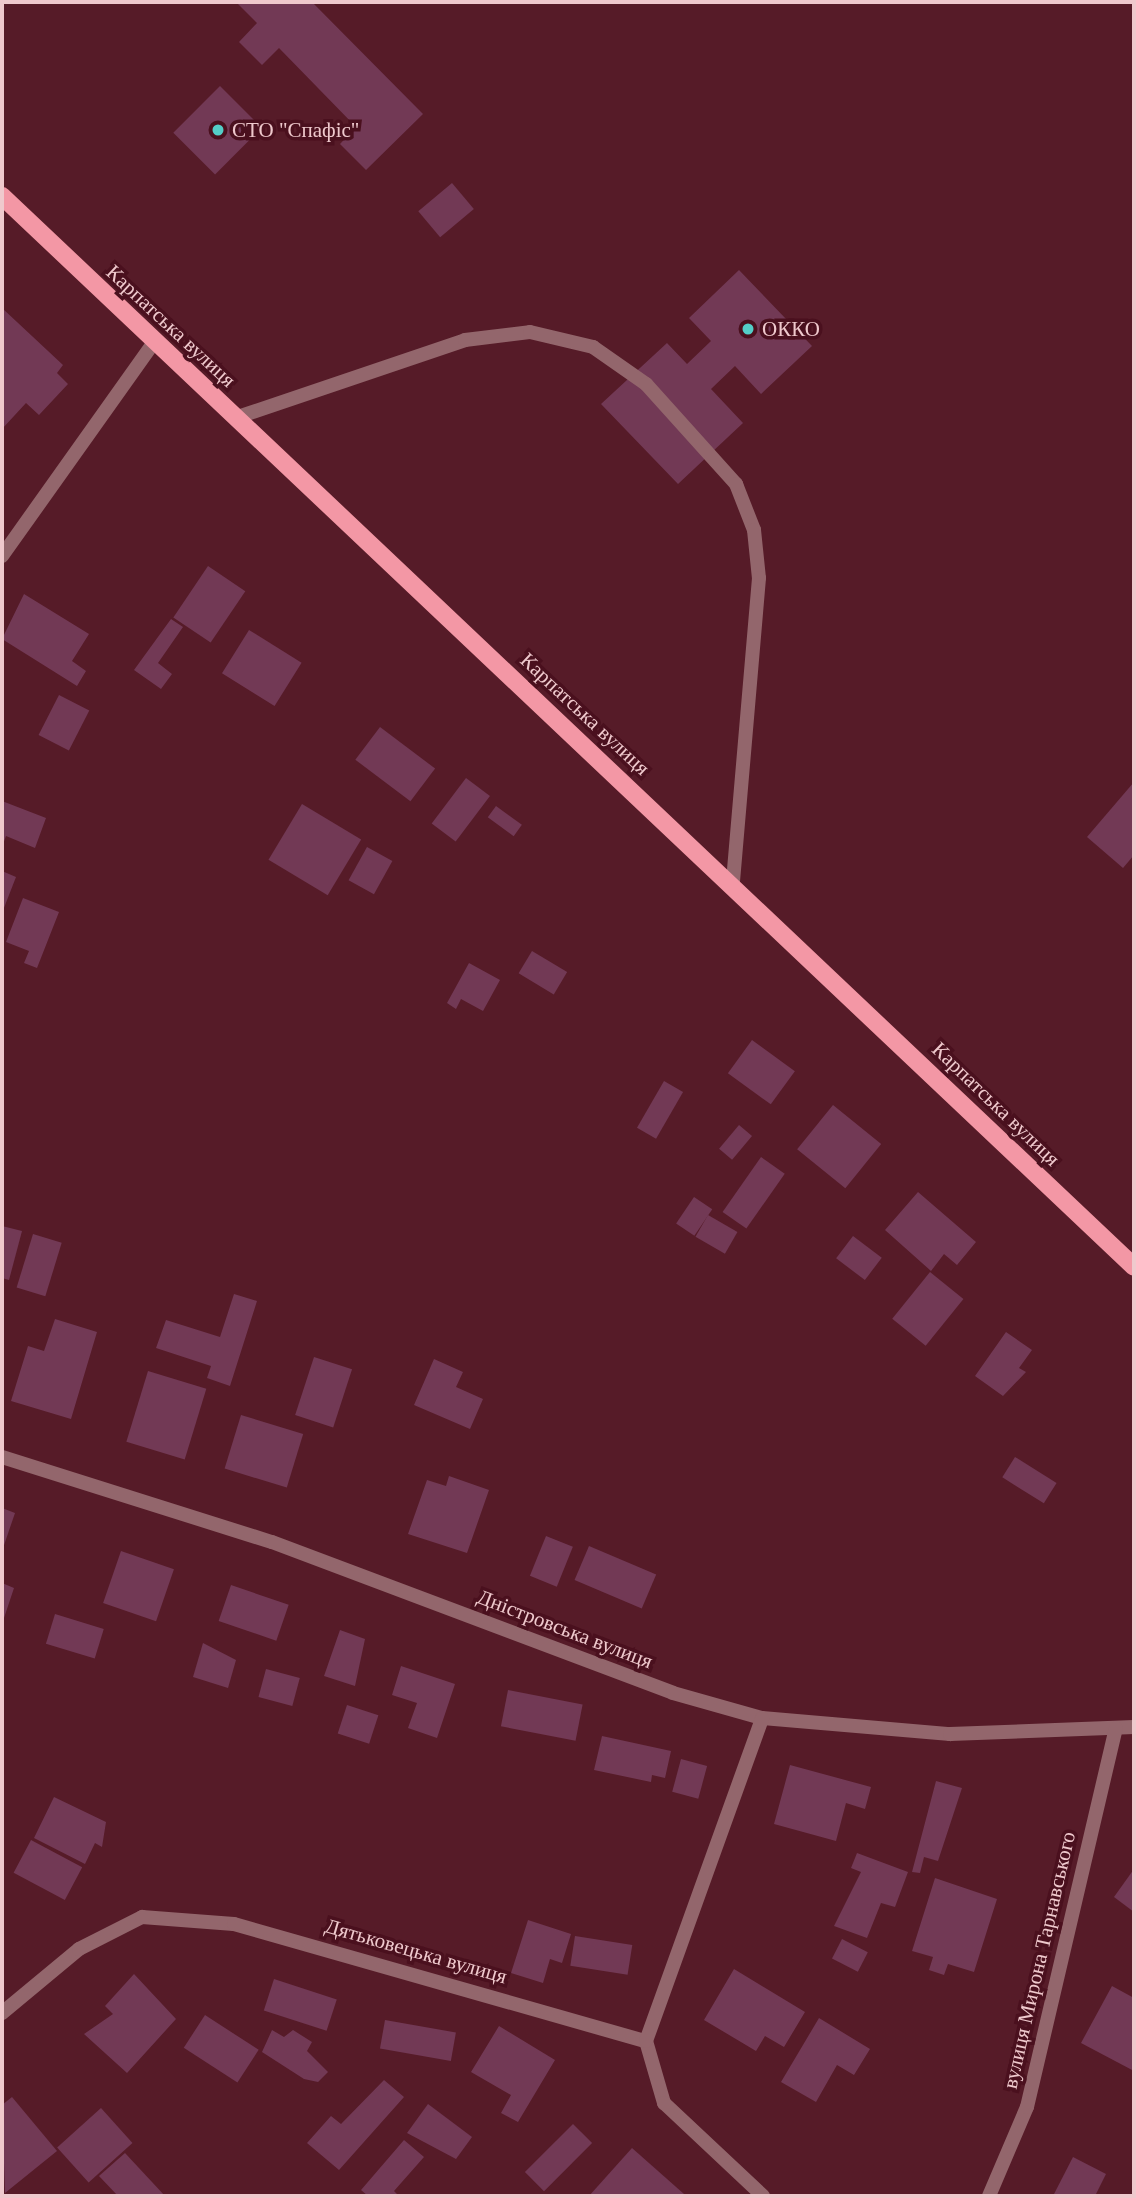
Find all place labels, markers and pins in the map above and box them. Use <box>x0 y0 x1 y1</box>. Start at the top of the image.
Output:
place label: СТО "Спафіс" <box>232 117 359 143</box>
marker: СТО "Спафіс" <box>210 122 226 138</box>
place label: ОККО <box>762 316 820 342</box>
marker: ОККО <box>740 321 756 337</box>

